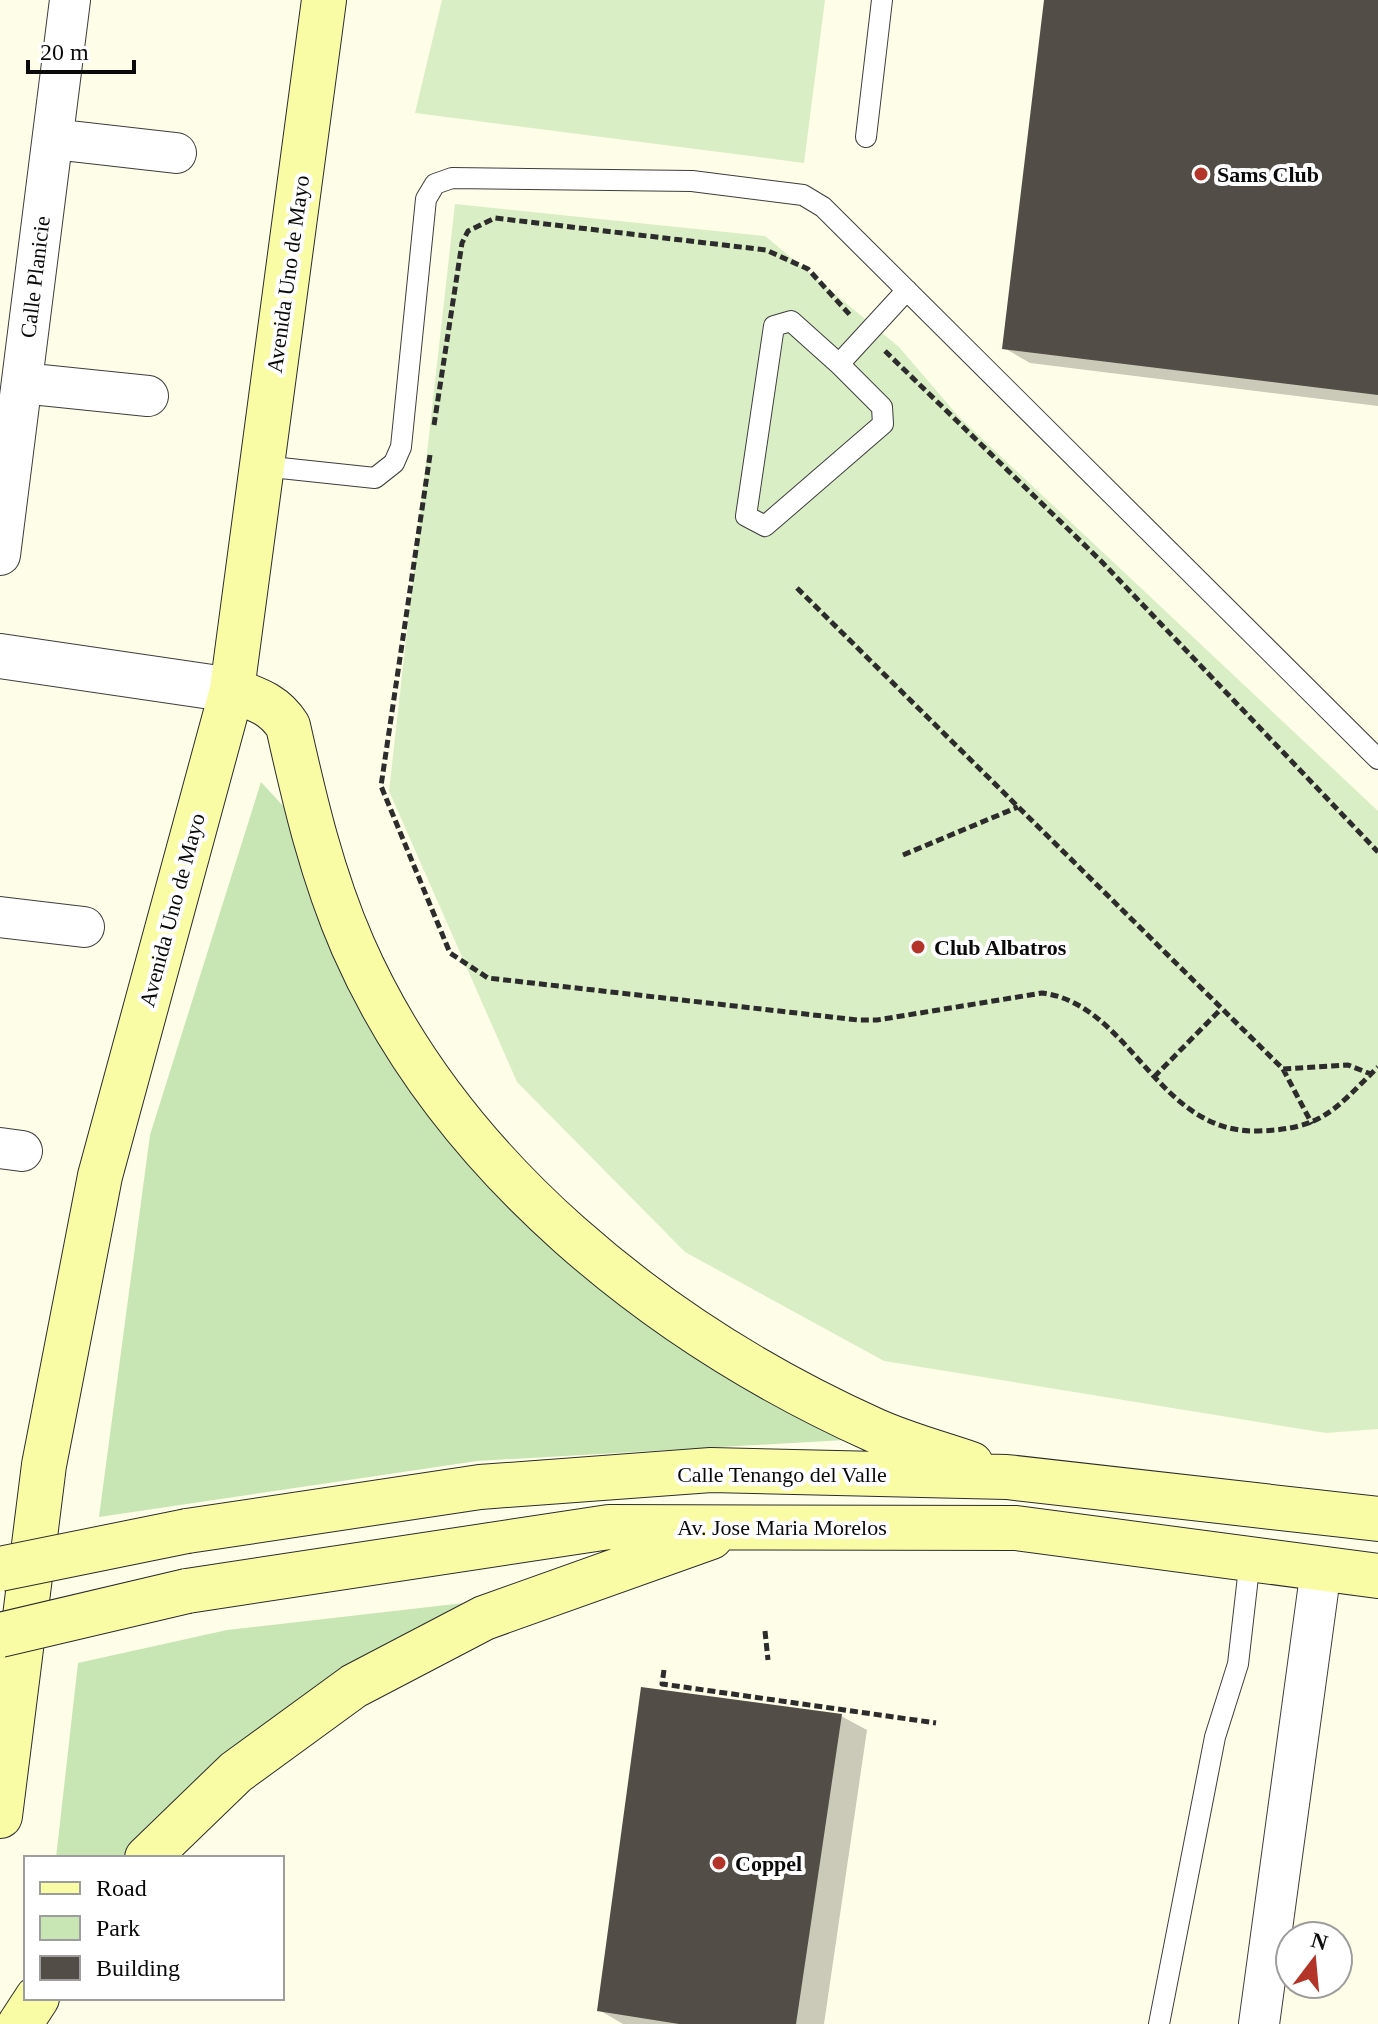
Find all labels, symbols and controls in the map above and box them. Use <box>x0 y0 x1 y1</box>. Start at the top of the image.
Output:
scale bar <box>28 24 134 74</box>
text: 20 m <box>40 39 89 65</box>
place label: Sams Club <box>1217 162 1319 187</box>
marker: Sams Club <box>1192 165 1210 183</box>
street label: Avenida Uno de Mayo <box>262 174 314 374</box>
street label: Calle Planicie <box>15 215 55 339</box>
street label: Avenida Uno de Mayo <box>134 810 210 1010</box>
place label: Club Albatros <box>934 935 1067 960</box>
marker: Club Albatros <box>909 938 927 956</box>
street label: Calle Tenango del Valle <box>677 1462 887 1487</box>
street label: Av. Jose Maria Morelos <box>677 1515 887 1540</box>
place label: Coppel <box>735 1851 802 1876</box>
marker: Coppel <box>710 1854 728 1872</box>
legend <box>24 1856 284 2000</box>
text: Road <box>96 1875 147 1901</box>
text: Park <box>96 1915 140 1941</box>
north arrow <box>1274 1920 1354 2000</box>
text: N <box>1308 1927 1331 1955</box>
text: Building <box>96 1955 180 1981</box>

